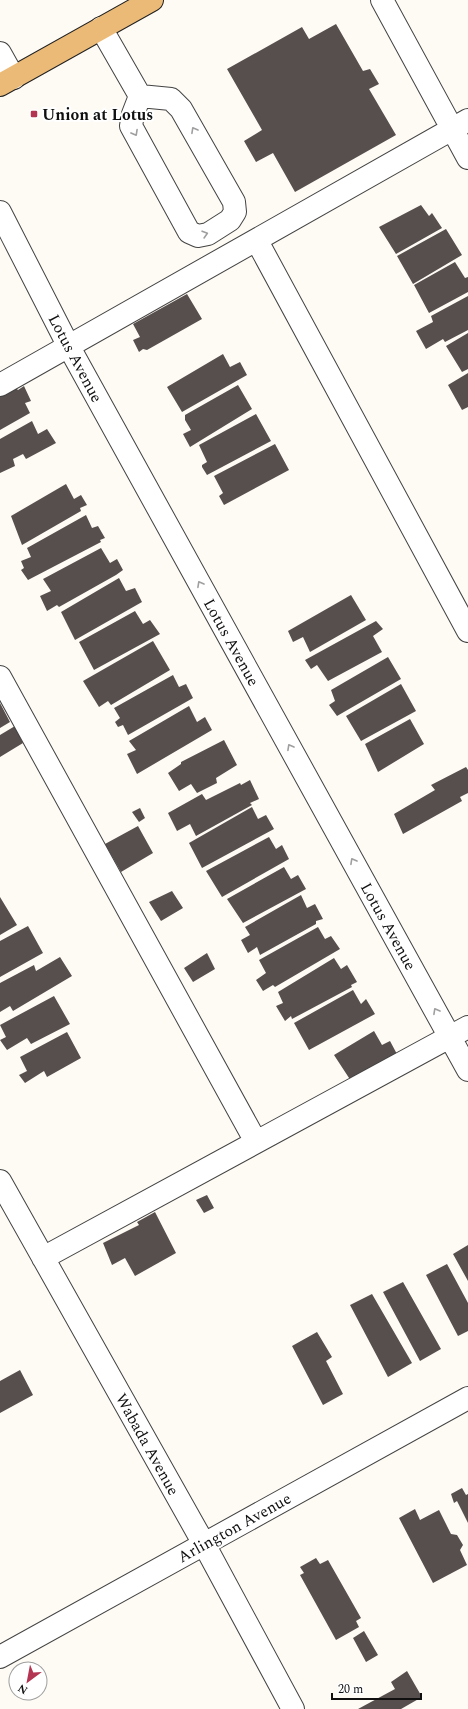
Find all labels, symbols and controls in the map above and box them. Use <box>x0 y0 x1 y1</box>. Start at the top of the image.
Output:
place label: Union at Lotus <box>42 103 153 127</box>
marker: Union at Lotus <box>29 109 39 119</box>
one-way arrow <box>191 127 198 135</box>
one-way arrow <box>130 129 137 136</box>
one-way arrow <box>201 230 208 239</box>
street label: Lotus Avenue <box>42 310 109 407</box>
one-way arrow <box>197 581 205 588</box>
street label: Lotus Avenue <box>197 594 265 691</box>
one-way arrow <box>287 744 295 751</box>
one-way arrow <box>350 858 357 865</box>
street label: Lotus Avenue <box>354 878 422 975</box>
one-way arrow <box>433 1008 441 1015</box>
street label: Wabada Avenue <box>109 1389 185 1500</box>
street label: Arlington Avenue <box>173 1487 296 1569</box>
north arrow <box>8 1661 48 1701</box>
scale bar <box>332 1675 421 1701</box>
text: N <box>15 1679 31 1699</box>
text: 20 m <box>338 1680 363 1699</box>

